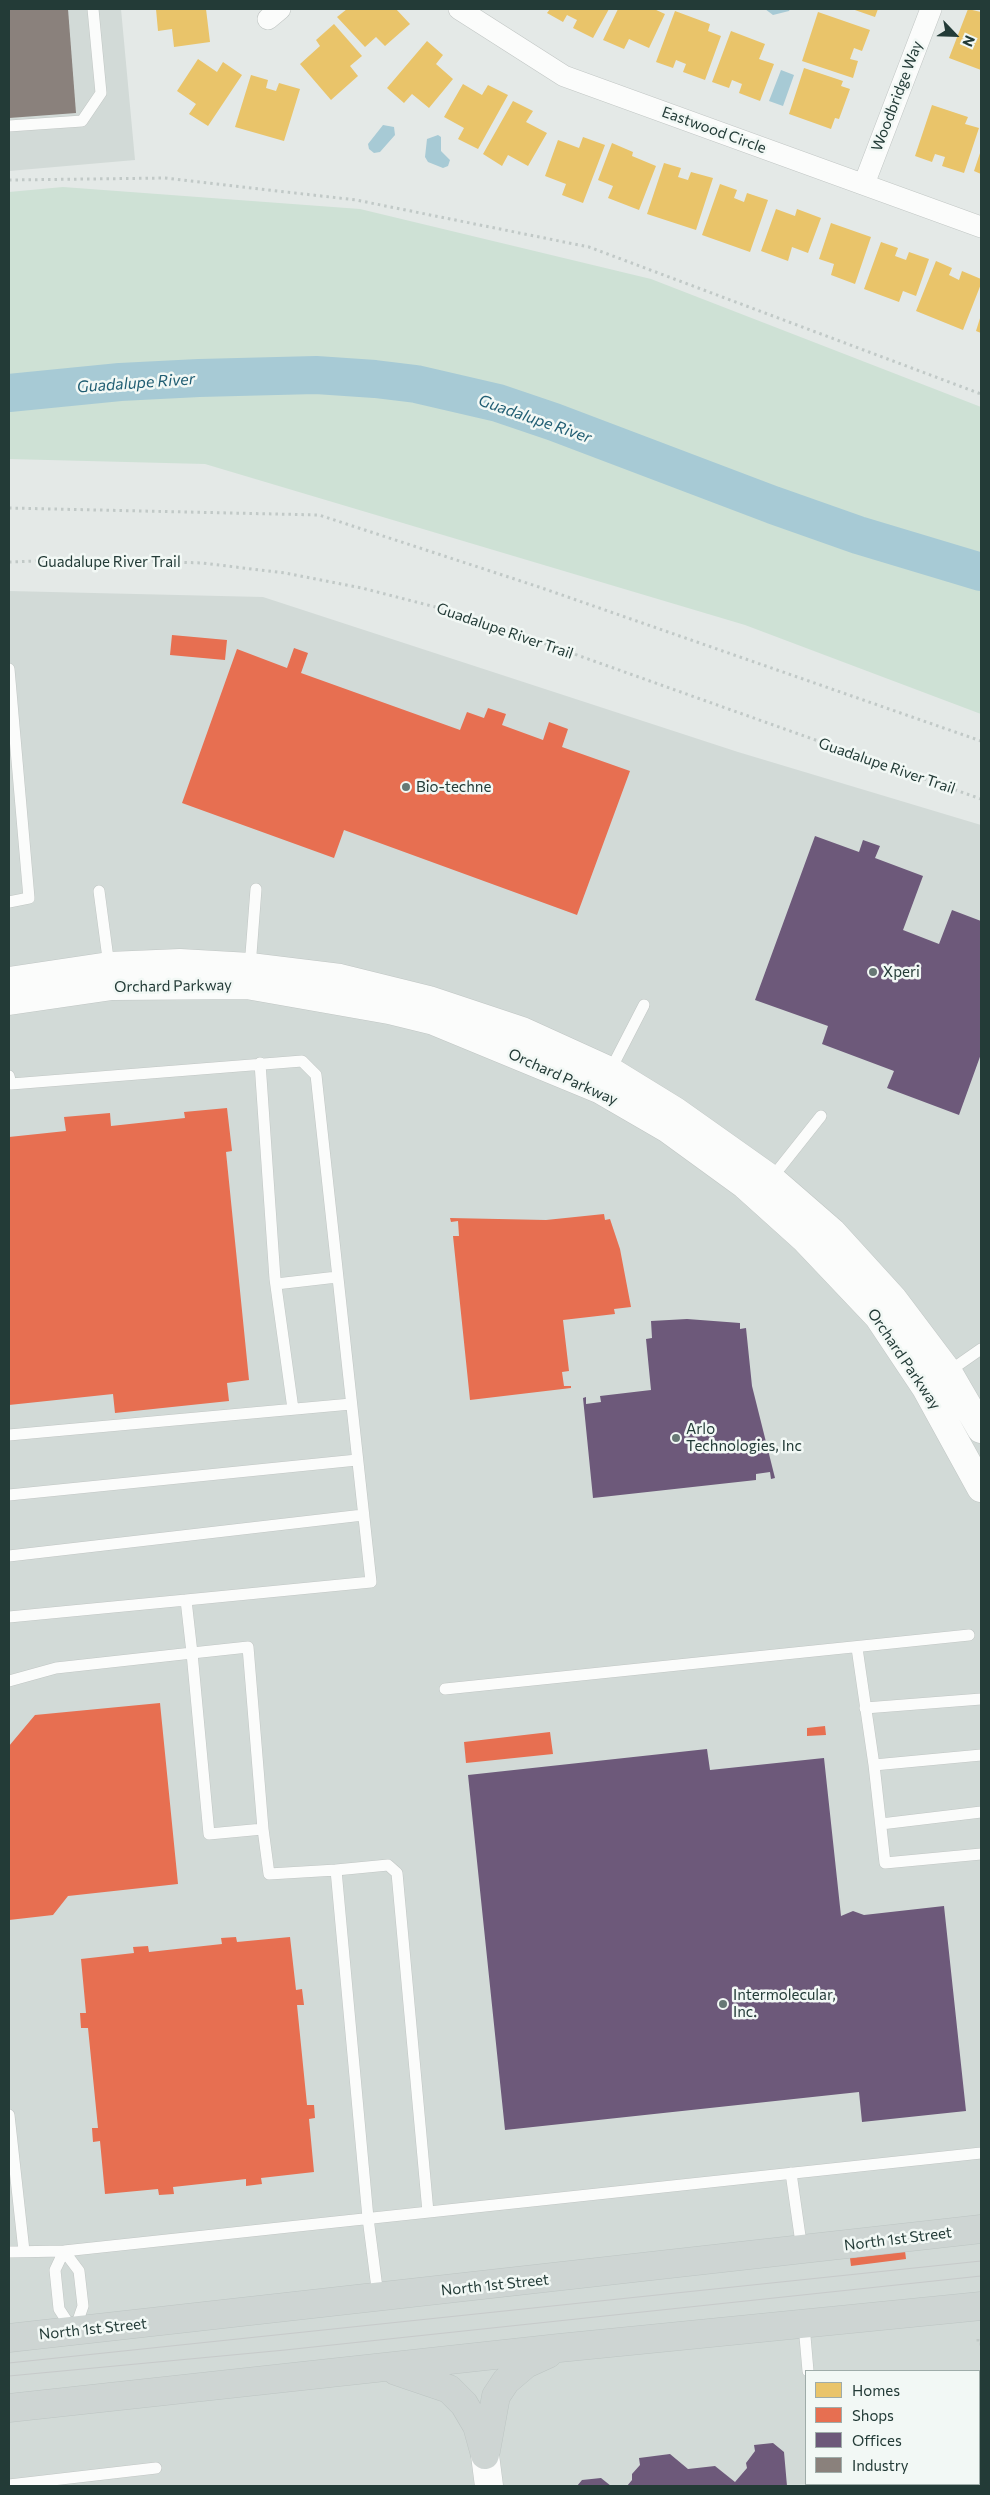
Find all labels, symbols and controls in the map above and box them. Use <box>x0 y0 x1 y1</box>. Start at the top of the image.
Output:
north arrow <box>930 10 980 60</box>
text: N <box>959 33 979 50</box>
street label: Woodbridge Way <box>868 38 926 154</box>
street label: Eastwood Circle <box>659 103 769 157</box>
water label: Guadalupe River <box>76 369 196 397</box>
water label: Guadalupe River <box>476 391 594 447</box>
street label: Guadalupe River Trail <box>37 553 181 571</box>
street label: Guadalupe River Trail <box>434 599 576 663</box>
street label: Guadalupe River Trail <box>816 734 958 798</box>
place label: Bio-techne <box>416 778 491 796</box>
marker: Bio-techne <box>400 781 412 793</box>
place label: Xperi <box>883 963 920 981</box>
marker: Xperi <box>867 966 879 978</box>
street label: Orchard Parkway <box>114 976 232 996</box>
street label: Orchard Parkway <box>506 1045 620 1109</box>
street label: Orchard Parkway <box>864 1305 944 1413</box>
place label: Arlo Technologies, Inc <box>686 1420 802 1455</box>
marker: Arlo Technologies, Inc <box>670 1432 682 1444</box>
place label: Intermolecular, Inc. <box>733 1986 836 2021</box>
marker: Intermolecular, Inc. <box>717 1998 729 2010</box>
street label: North 1st Street <box>843 2223 953 2255</box>
street label: North 1st Street <box>440 2270 550 2300</box>
street label: North 1st Street <box>38 2314 148 2344</box>
legend <box>805 2370 980 2485</box>
text: Homes <box>852 2381 900 2399</box>
text: Shops <box>852 2406 894 2424</box>
text: Offices <box>852 2431 902 2449</box>
text: Industry <box>852 2456 909 2474</box>

